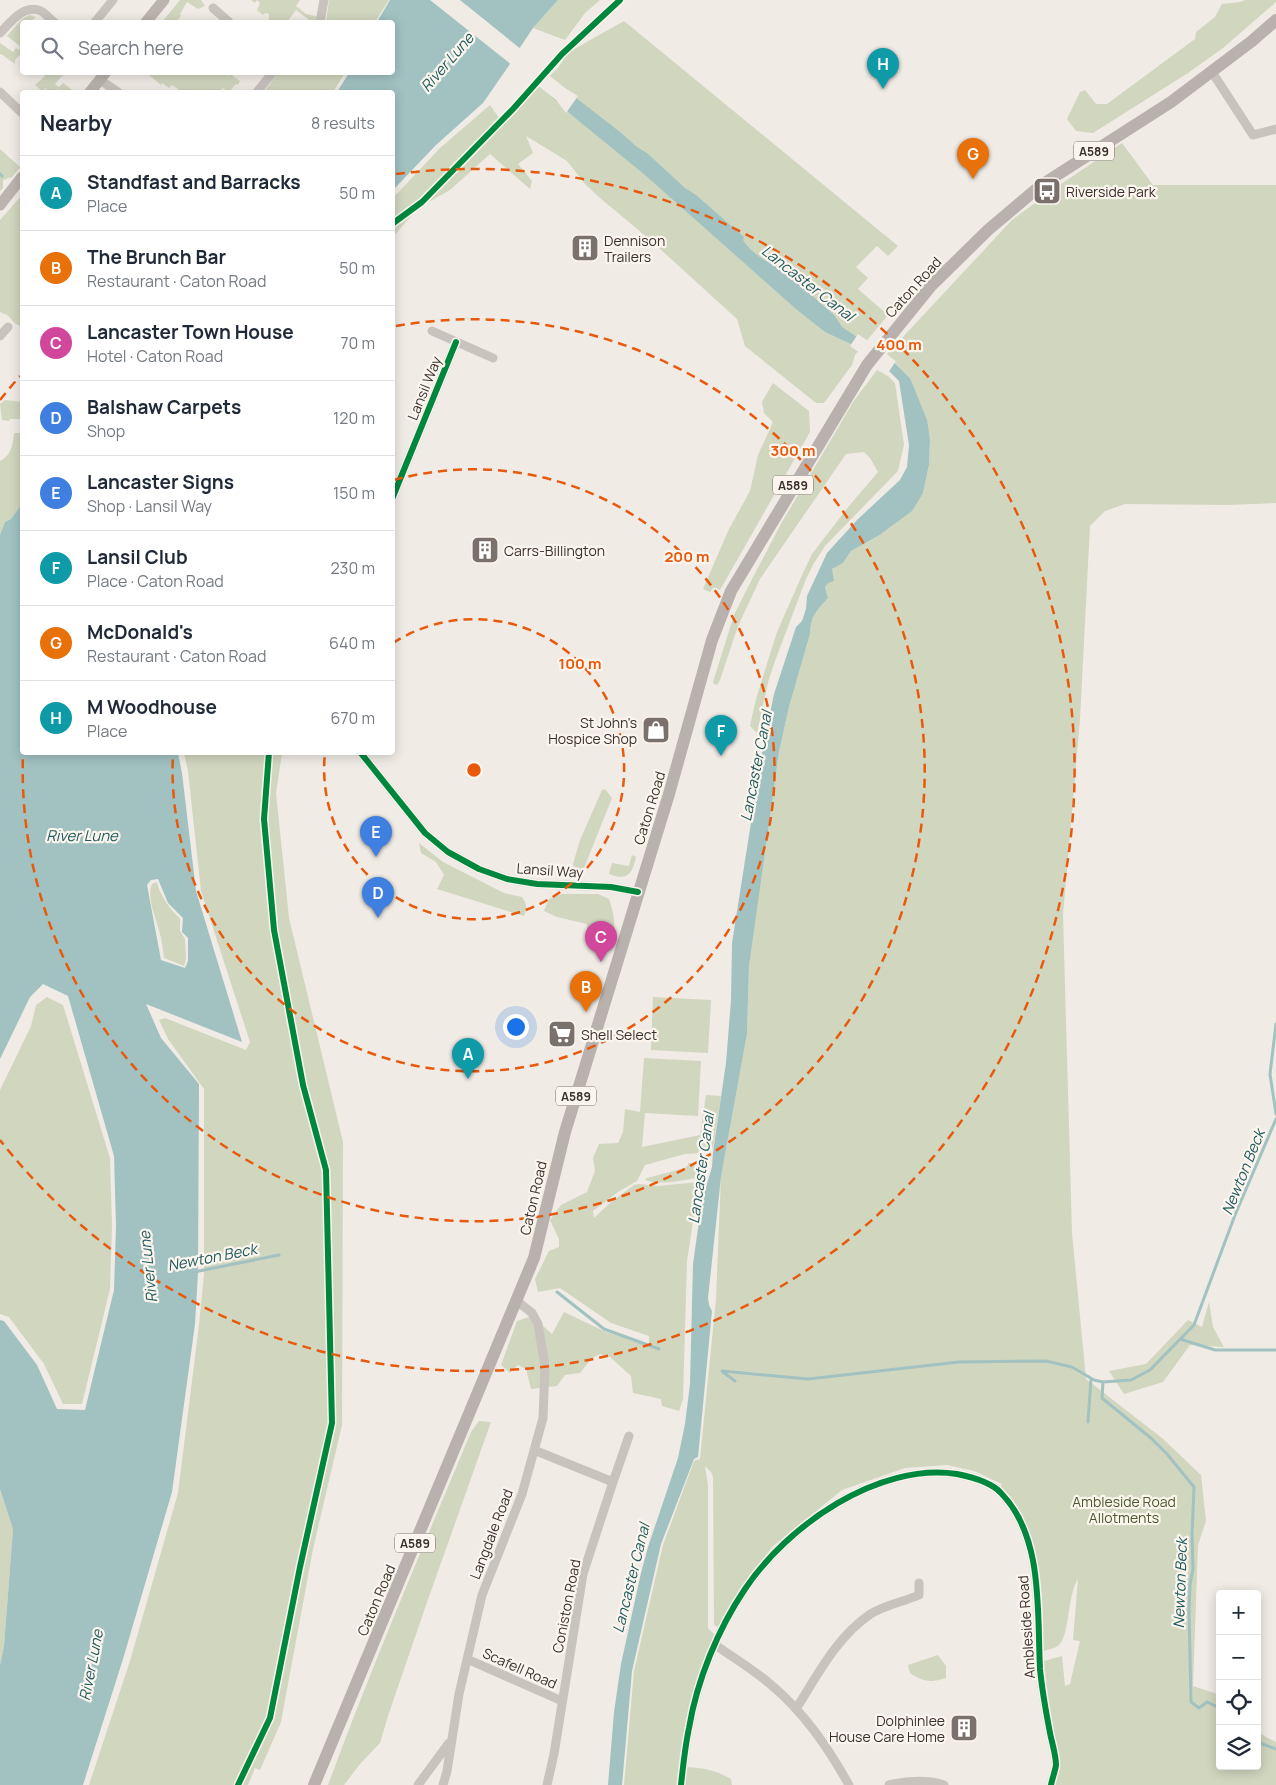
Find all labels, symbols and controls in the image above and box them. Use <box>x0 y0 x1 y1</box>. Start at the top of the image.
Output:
search box <box>20 20 395 75</box>
water label: River Lune <box>416 27 479 96</box>
icon: search <box>38 34 66 62</box>
text: Search here <box>78 35 184 61</box>
pin: H <box>867 48 899 89</box>
text: Nearby <box>40 109 112 137</box>
text: 8 results <box>311 112 375 134</box>
pin: G <box>957 138 989 179</box>
road number: A589 <box>1074 142 1114 160</box>
text: Standfast and Barracks <box>87 169 301 195</box>
bus stop icon: Riverside Park <box>1032 176 1062 206</box>
text: A <box>51 182 61 204</box>
text: 50 m <box>339 182 375 204</box>
place label: Riverside Park <box>1066 182 1157 201</box>
text: Place <box>87 195 127 217</box>
place label: Dennison Trailers <box>604 231 665 266</box>
building icon: Dennison Trailers <box>570 233 600 263</box>
water label: Lancaster Canal <box>757 240 861 327</box>
text: The Brunch Bar <box>87 244 226 270</box>
street label: Caton Road <box>881 253 945 321</box>
text: B <box>51 257 61 279</box>
text: 50 m <box>339 257 375 279</box>
text: Restaurant · Caton Road <box>87 270 266 292</box>
text: Lancaster Town House <box>87 319 294 345</box>
text: C <box>50 332 62 354</box>
text: 70 m <box>340 332 375 354</box>
text: 400 m <box>876 334 922 355</box>
text: Hotel · Caton Road <box>87 345 223 367</box>
street label: Lansil Way <box>403 353 446 423</box>
text: Balshaw Carpets <box>87 394 241 420</box>
text: D <box>50 407 62 429</box>
text: 120 m <box>333 407 375 429</box>
text: Shop <box>87 420 125 442</box>
text: 300 m <box>771 440 815 461</box>
text: Lancaster Signs <box>87 469 234 495</box>
road number: A589 <box>773 476 813 494</box>
text: E <box>51 482 61 504</box>
text: 150 m <box>333 482 375 504</box>
text: Shop · Lansil Way <box>87 495 212 517</box>
building icon: Carrs-Billington <box>470 535 500 565</box>
place label: Carrs-Billington <box>504 541 605 560</box>
text: Lansil Club <box>87 544 188 570</box>
text: 200 m <box>664 546 710 567</box>
text: F <box>52 557 60 579</box>
text: 230 m <box>331 557 375 579</box>
text: Place · Caton Road <box>87 570 224 592</box>
text: McDonald's <box>87 619 193 645</box>
text: G <box>50 632 62 654</box>
text: 640 m <box>329 632 375 654</box>
text: Restaurant · Caton Road <box>87 645 266 667</box>
text: 100 m <box>559 653 601 674</box>
text: M Woodhouse <box>87 694 217 720</box>
text: H <box>50 707 62 729</box>
text: 670 m <box>331 707 375 729</box>
water label: Lancaster Canal <box>735 707 777 823</box>
place label: St John's Hospice Shop <box>548 713 637 748</box>
shop icon: St John's Hospice Shop <box>641 715 671 745</box>
pin: F <box>705 715 737 756</box>
text: Place <box>87 720 127 742</box>
centre of rings <box>465 761 483 779</box>
street label: Caton Road <box>629 769 669 847</box>
pin: E <box>360 816 392 857</box>
water label: River Lune <box>46 825 119 846</box>
street label: Lansil Way <box>516 858 585 882</box>
pin: D <box>362 877 394 918</box>
pin: C <box>585 921 617 962</box>
pin: B <box>570 971 602 1012</box>
your location <box>503 1014 529 1040</box>
supermarket icon: Shell Select <box>547 1019 577 1049</box>
place label: Shell Select <box>581 1025 657 1044</box>
pin: A <box>452 1038 484 1079</box>
road number: A589 <box>556 1086 596 1106</box>
water label: Lancaster Canal <box>683 1109 720 1225</box>
water label: Newton Beck <box>1216 1124 1271 1218</box>
street label: Caton Road <box>515 1159 551 1237</box>
water label: River Lune <box>134 1229 162 1304</box>
water label: Newton Beck <box>166 1238 261 1276</box>
street label: Langdale Road <box>465 1486 517 1582</box>
park label: Ambleside Road Allotments <box>1072 1492 1176 1527</box>
water label: Lancaster Canal <box>607 1519 655 1635</box>
road number: A589 <box>395 1534 435 1552</box>
water label: Newton Beck <box>1168 1535 1192 1629</box>
street label: Coniston Road <box>548 1557 584 1655</box>
street label: Caton Road <box>352 1561 400 1639</box>
street label: Ambleside Road <box>1013 1575 1039 1679</box>
map controls <box>1216 1590 1261 1770</box>
button: + <box>1216 1590 1261 1635</box>
water label: River Lune <box>74 1627 108 1702</box>
button: − <box>1216 1635 1261 1680</box>
street label: Scafell Road <box>480 1643 560 1693</box>
button: locate <box>1216 1680 1261 1725</box>
place label: Dolphinlee House Care Home <box>829 1711 945 1746</box>
building icon: Dolphinlee House Care Home <box>949 1713 979 1743</box>
button: layers <box>1216 1725 1261 1770</box>

